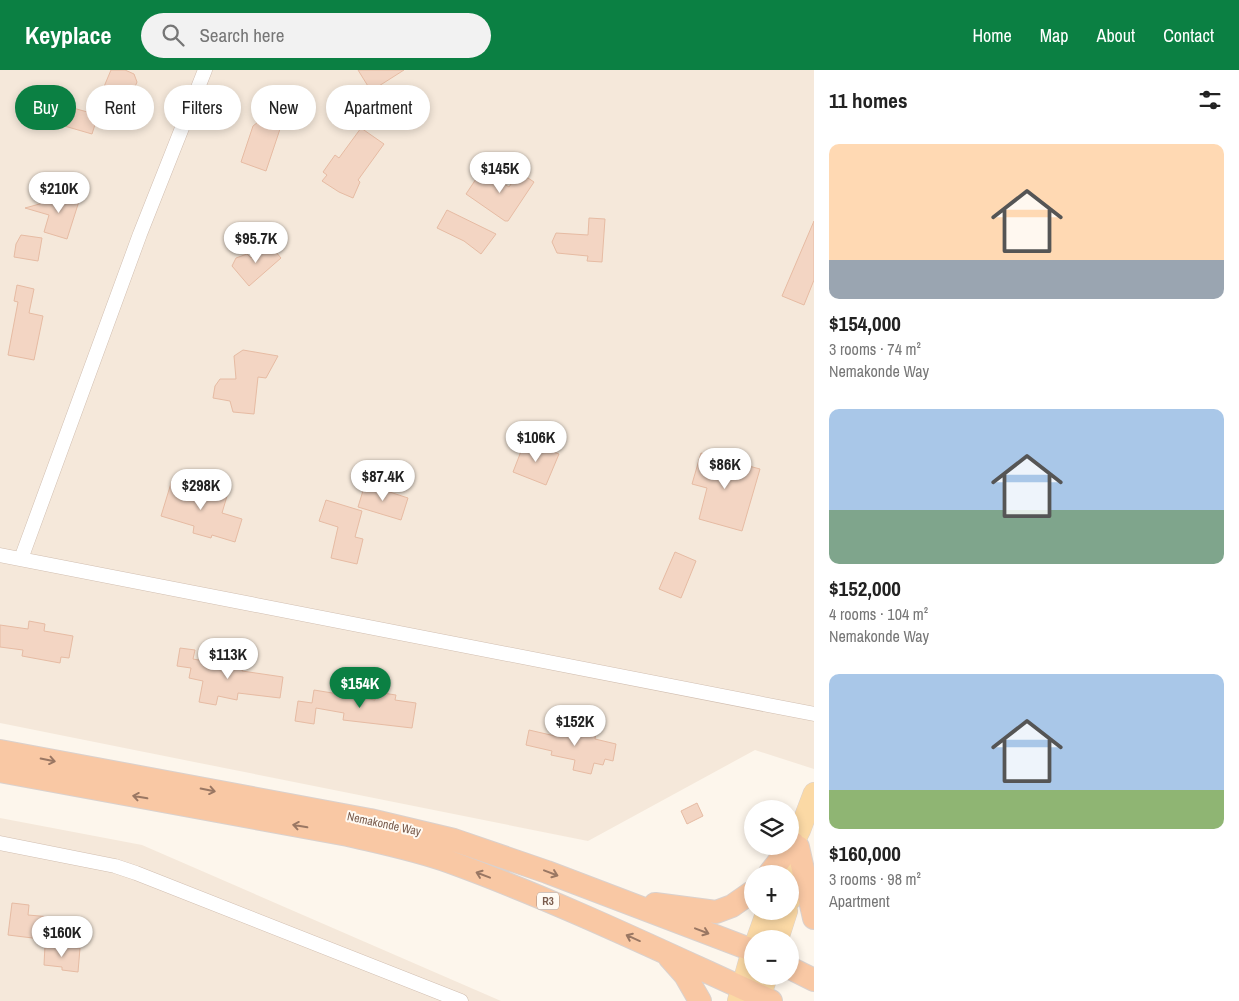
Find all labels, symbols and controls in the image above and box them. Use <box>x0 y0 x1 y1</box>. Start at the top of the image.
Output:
search box <box>141 13 491 58</box>
text: Keyplace <box>25 19 111 51</box>
icon: search <box>159 21 187 49</box>
text: Search here <box>199 22 284 48</box>
text: Home <box>972 23 1012 48</box>
text: Map <box>1040 23 1069 48</box>
text: About <box>1097 23 1135 48</box>
text: Contact <box>1163 23 1214 48</box>
chip: Buy <box>15 85 76 130</box>
chip: Rent <box>86 85 154 130</box>
chip: Filters <box>164 85 241 130</box>
chip: New <box>251 85 316 130</box>
chip: Apartment <box>326 85 430 130</box>
text: 11 homes <box>829 86 908 115</box>
icon: filters <box>1196 86 1224 114</box>
pin: $145K <box>465 152 535 194</box>
text: $145K <box>481 157 519 179</box>
pin: $210K <box>24 172 94 214</box>
icon: home <box>982 176 1072 266</box>
text: $210K <box>40 177 78 199</box>
pin: $95.7K <box>215 222 297 264</box>
text: $95.7K <box>235 227 277 249</box>
text: $154,000 <box>829 309 901 338</box>
text: 3 rooms · 74 m² <box>829 338 921 360</box>
text: Nemakonde Way <box>829 360 929 382</box>
pin: $106K <box>501 420 571 463</box>
text: $106K <box>517 426 555 448</box>
icon: home <box>982 441 1072 531</box>
pin: $86K <box>695 448 755 490</box>
text: $86K <box>709 453 741 475</box>
pin: $87.4K <box>342 460 424 502</box>
text: $87.4K <box>362 465 404 487</box>
pin: $298K <box>166 468 236 511</box>
text: $298K <box>182 474 220 496</box>
text: $152,000 <box>829 574 901 603</box>
text: 4 rooms · 104 m² <box>829 603 928 625</box>
text: Nemakonde Way <box>829 625 929 647</box>
pin: $113K <box>193 638 263 680</box>
text: $113K <box>209 643 247 665</box>
pin: $154K <box>325 666 395 709</box>
text: $154K <box>341 672 379 694</box>
pin: $152K <box>540 704 610 747</box>
icon: home <box>982 706 1072 796</box>
text: $152K <box>556 710 594 732</box>
one-way arrow <box>40 755 56 765</box>
one-way arrow <box>199 785 215 795</box>
one-way arrow <box>132 792 148 801</box>
map controls <box>744 800 799 985</box>
button: layers <box>744 800 799 855</box>
street label: Nemakonde Way <box>346 808 422 840</box>
one-way arrow <box>292 821 308 831</box>
text: $160,000 <box>829 839 901 868</box>
button: + <box>744 865 799 920</box>
text: 3 rooms · 98 m² <box>829 868 921 890</box>
one-way arrow <box>542 869 558 878</box>
one-way arrow <box>476 870 492 879</box>
text: Apartment <box>829 890 890 912</box>
road number: R3 <box>537 892 559 909</box>
pin: $160K <box>27 916 97 958</box>
text: $160K <box>43 921 81 943</box>
one-way arrow <box>694 927 709 936</box>
button: − <box>744 930 799 985</box>
one-way arrow <box>626 933 641 943</box>

